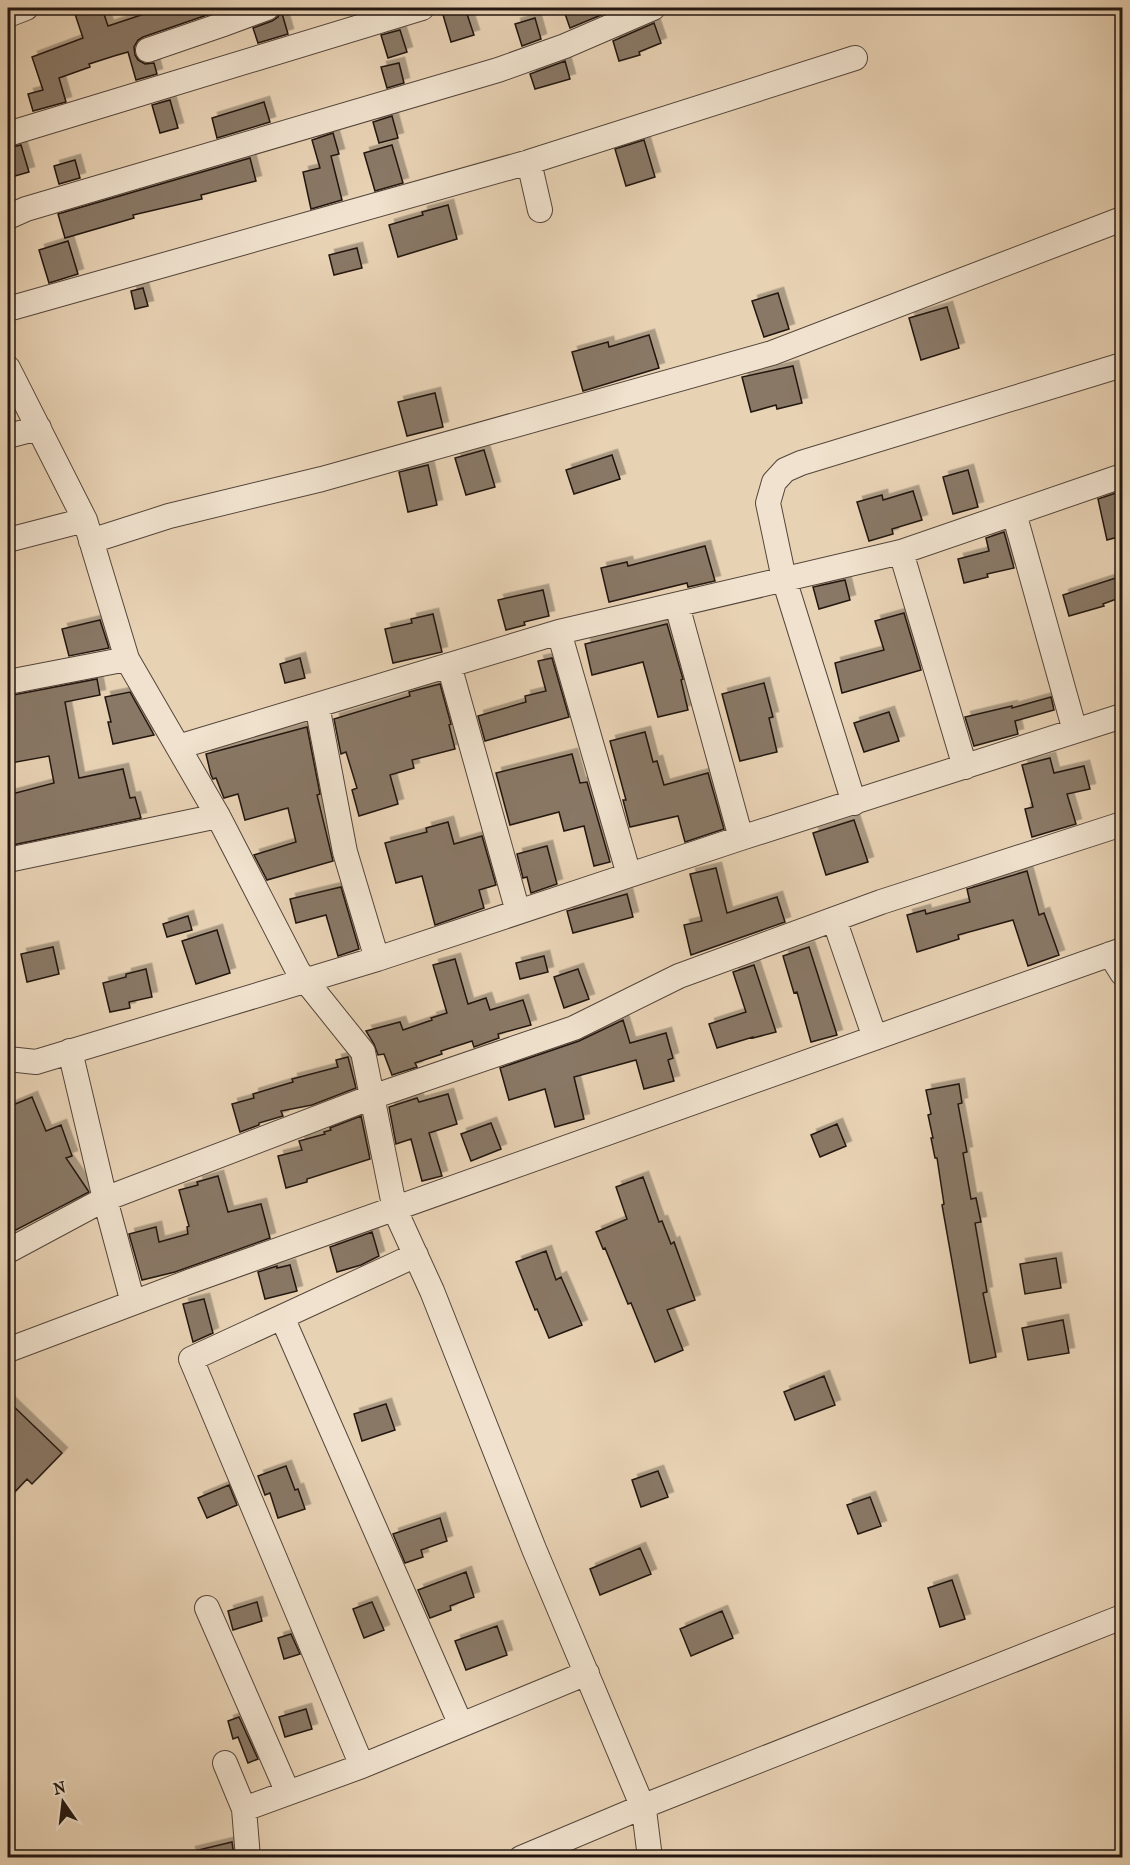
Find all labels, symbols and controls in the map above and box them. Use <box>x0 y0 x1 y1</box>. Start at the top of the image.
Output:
north arrow <box>33 1772 93 1832</box>
text: N <box>51 1777 69 1799</box>

